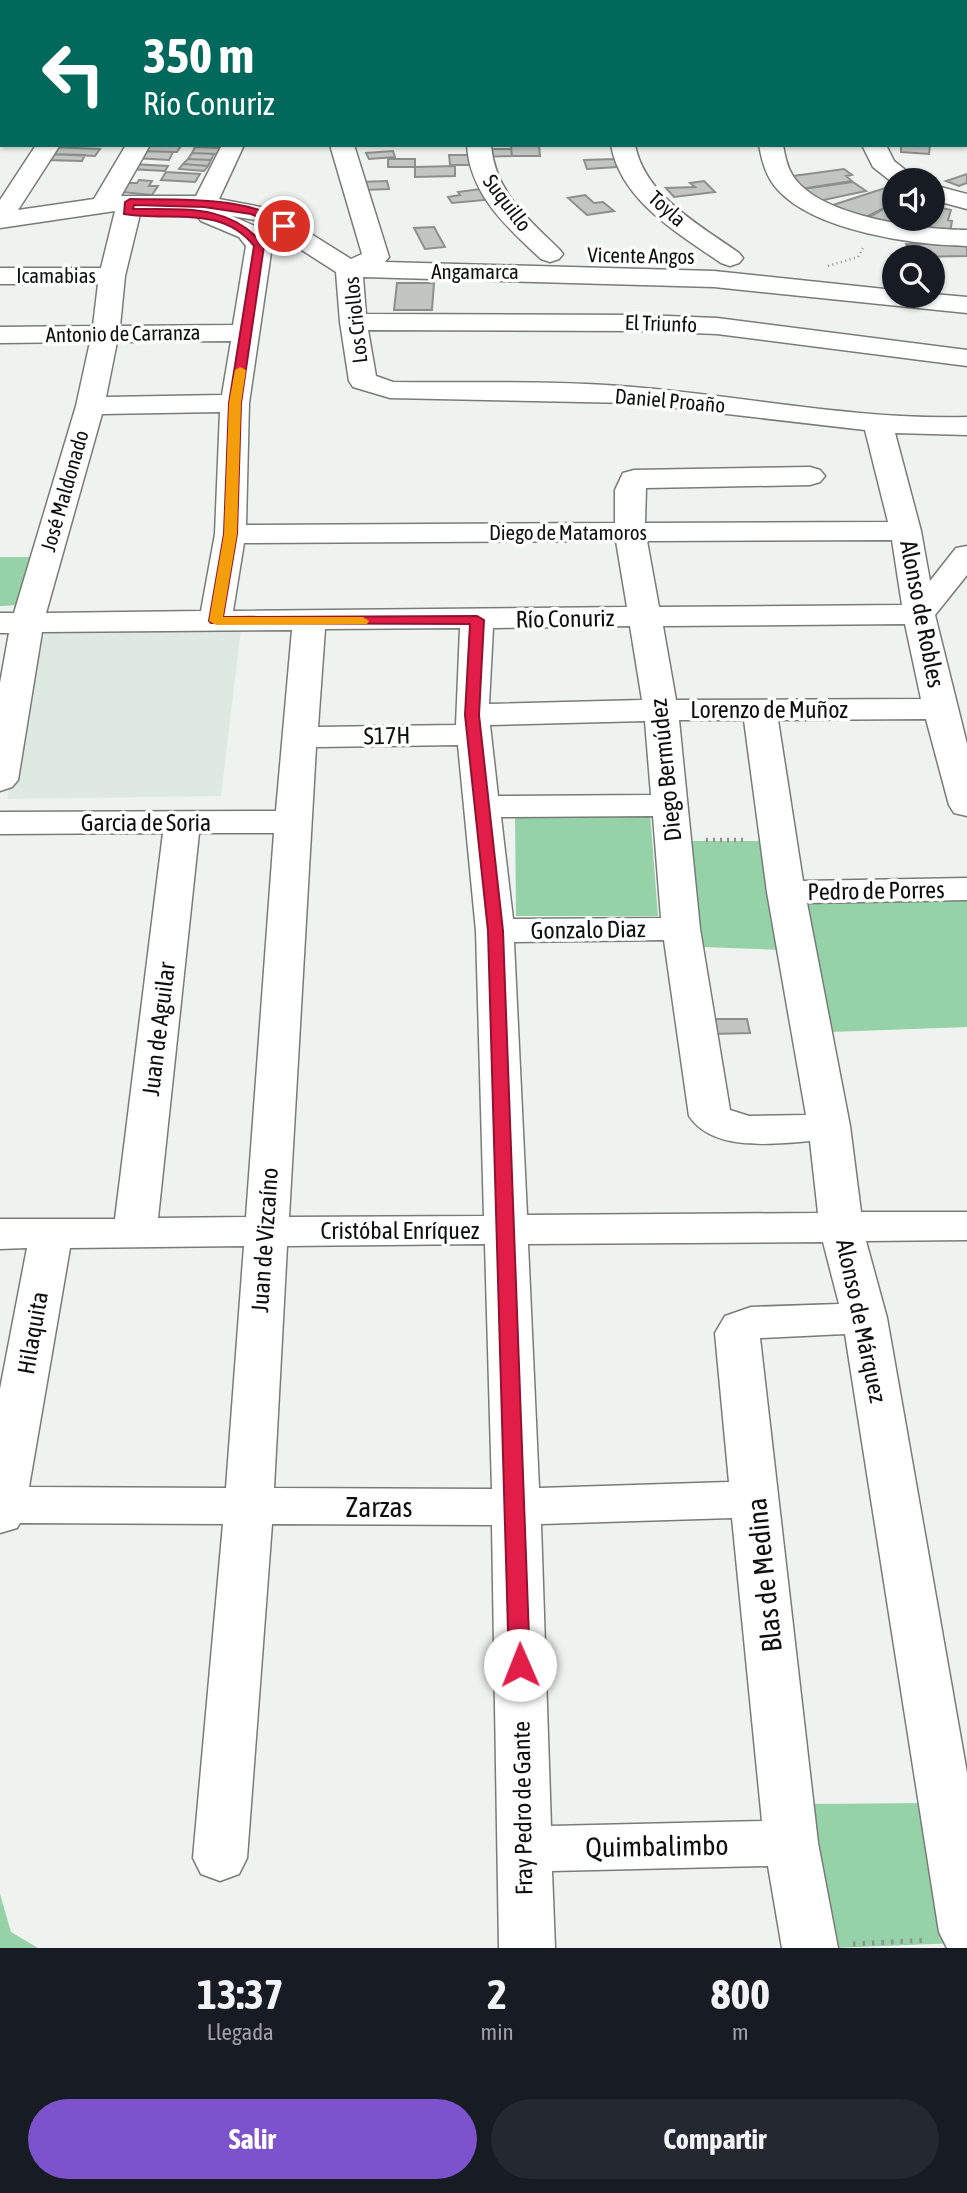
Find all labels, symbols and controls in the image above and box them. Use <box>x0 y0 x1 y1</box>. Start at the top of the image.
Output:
text: 350 m <box>143 27 254 83</box>
icon: left <box>28 28 119 119</box>
text: Río Conuriz <box>143 85 275 122</box>
map controls <box>882 168 945 308</box>
button: sound <box>882 168 945 231</box>
street label: Suquillo <box>479 169 537 235</box>
street label: Toyla <box>644 185 691 231</box>
pin <box>254 196 314 256</box>
icon: arrive <box>265 207 303 245</box>
street label: Vicente Angos <box>587 242 695 268</box>
button: search <box>882 245 945 308</box>
street label: Angamarca <box>431 259 519 283</box>
street label: Icamabias <box>16 263 96 287</box>
street label: Los Criollos <box>339 276 371 365</box>
street label: El Triunfo <box>624 310 698 336</box>
street label: Antonio de Carranza <box>45 320 201 346</box>
street label: Daniel Proaño <box>614 383 726 417</box>
street label: José Maldonado <box>35 427 93 554</box>
street label: Diego de Matamoros <box>489 520 647 544</box>
street label: Alonso de Robles <box>895 538 950 690</box>
street label: Río Conuriz <box>515 604 615 633</box>
street label: Lorenzo de Muñoz <box>690 696 848 723</box>
street label: Diego Bermúdez <box>645 697 686 843</box>
street label: S17H <box>363 722 411 749</box>
street label: Garcia de Soria <box>81 809 211 836</box>
street label: Pedro de Porres <box>807 876 945 905</box>
street label: Gonzalo Diaz <box>530 915 646 944</box>
street label: Juan de Aguilar <box>137 960 180 1097</box>
street label: Juan de Vizcaíno <box>246 1167 283 1313</box>
street label: Cristóbal Enríquez <box>321 1217 480 1244</box>
street label: Alonso de Márquez <box>831 1237 892 1405</box>
street label: Hilaquita <box>12 1289 53 1376</box>
street label: Zarzas <box>346 1491 412 1523</box>
street label: Blas de Medina <box>740 1496 788 1654</box>
position arrow <box>483 1628 557 1702</box>
street label: Fray Pedro de Gante <box>507 1721 538 1895</box>
street label: Quimbalimbo <box>585 1829 729 1863</box>
text: 13:37 <box>197 1970 284 2018</box>
text: 2 <box>487 1970 507 2018</box>
text: 800 <box>711 1970 770 2018</box>
text: Llegada <box>207 2019 274 2045</box>
text: min <box>481 2019 514 2045</box>
text: m <box>732 2019 749 2045</box>
button: Salir <box>28 2099 477 2179</box>
button: Compartir <box>491 2099 939 2179</box>

